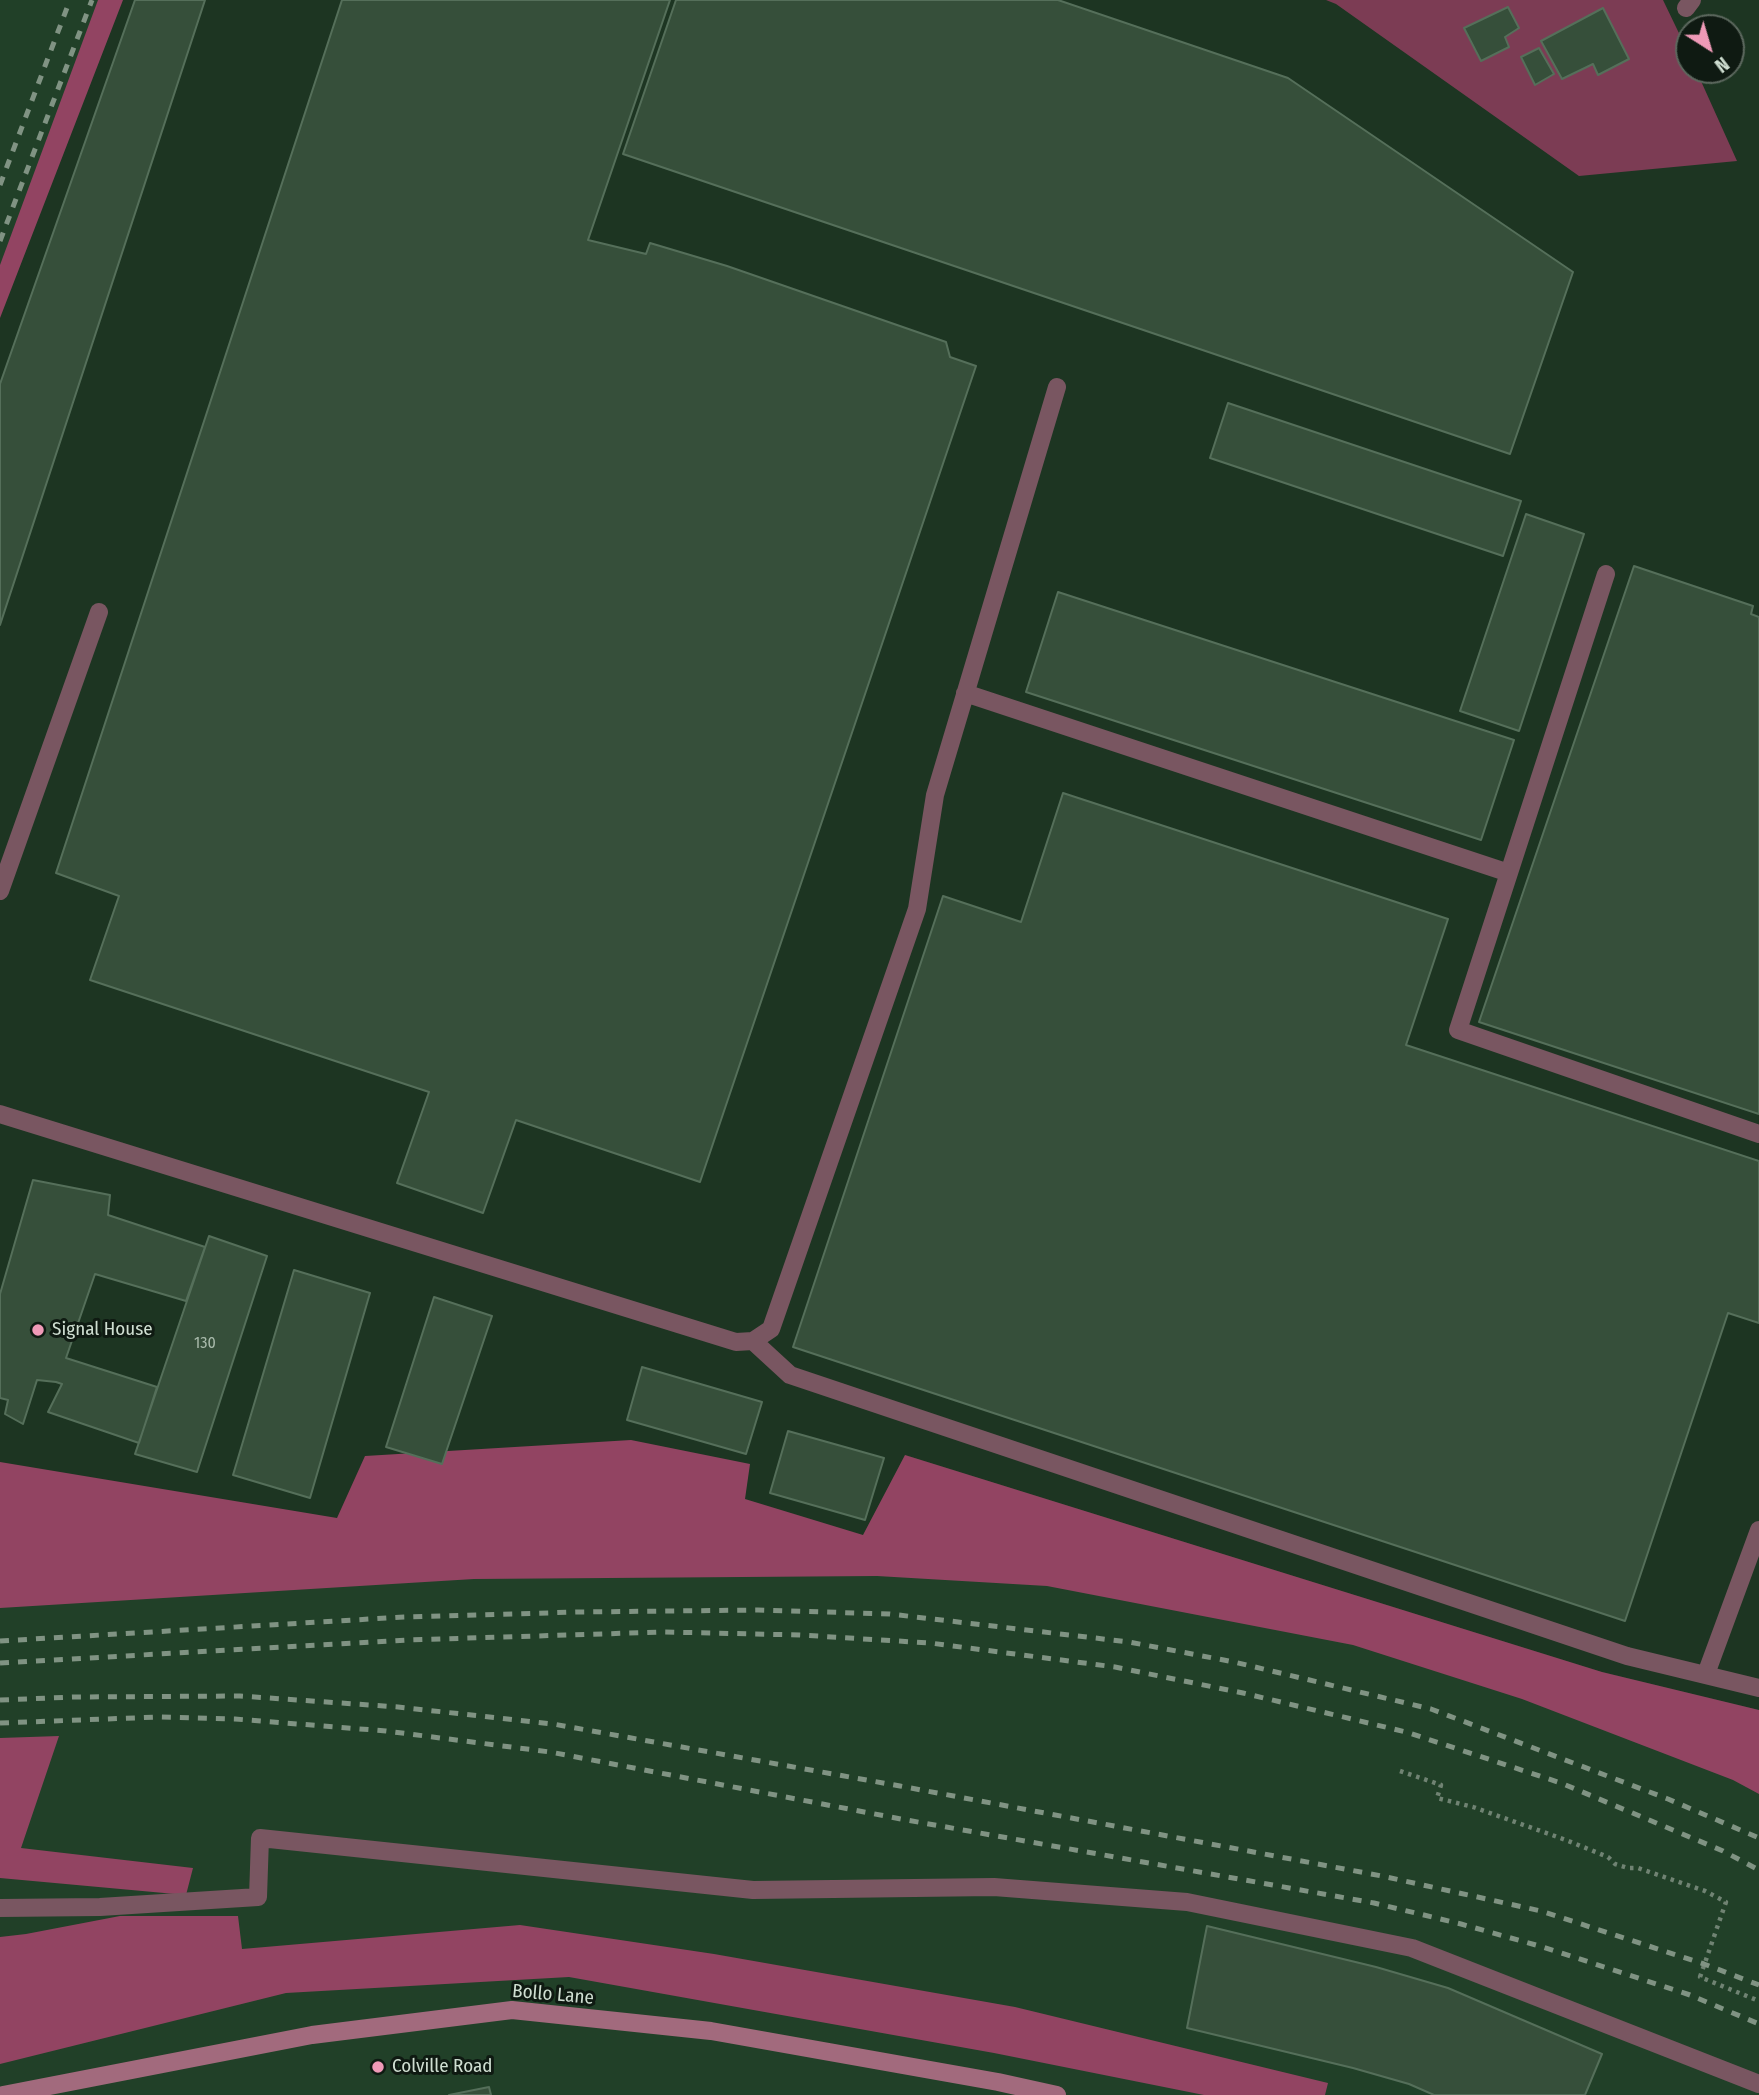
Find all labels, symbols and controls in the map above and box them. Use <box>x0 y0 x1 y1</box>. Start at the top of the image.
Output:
north arrow <box>1675 14 1745 84</box>
text: N <box>1710 52 1733 77</box>
place label: Signal House <box>52 1319 153 1341</box>
marker: Signal House <box>30 1322 46 1338</box>
house number: 130 <box>194 1334 216 1354</box>
street label: Bollo Lane <box>511 1980 595 2010</box>
place label: Colville Road <box>392 2056 493 2078</box>
marker: Colville Road <box>370 2059 386 2075</box>

